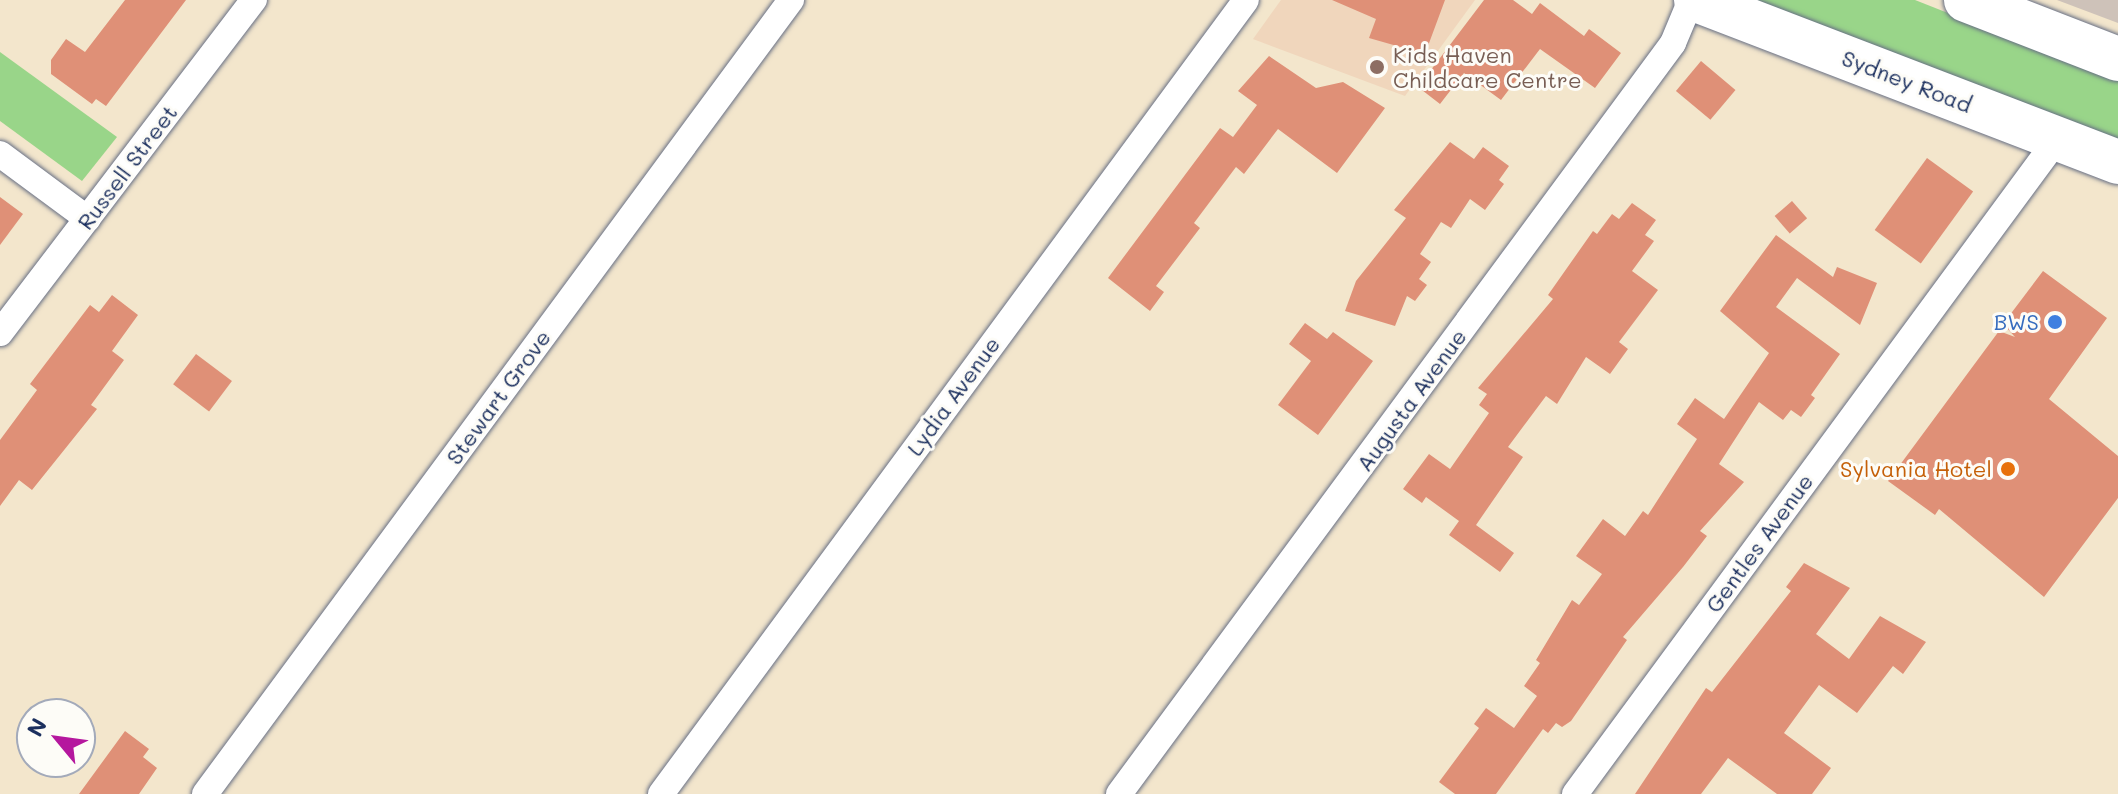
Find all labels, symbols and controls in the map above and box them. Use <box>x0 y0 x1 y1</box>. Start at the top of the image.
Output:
place label: Kids Haven Childcare Centre <box>1393 41 1582 92</box>
street label: Sydney Road <box>1838 44 1976 118</box>
marker: Kids Haven Childcare Centre <box>1368 58 1386 76</box>
street label: Russell Street <box>72 99 182 235</box>
place label: BWS <box>1994 309 2039 335</box>
marker: BWS <box>2046 313 2064 331</box>
street label: Augusta Avenue <box>1351 324 1471 476</box>
street label: Stewart Grove <box>440 325 556 469</box>
street label: Lydia Avenue <box>901 331 1005 461</box>
place label: Sylvania Hotel <box>1840 456 1992 482</box>
marker: Sylvania Hotel <box>1999 460 2017 478</box>
street label: Gentles Avenue <box>1700 469 1818 617</box>
north arrow <box>16 698 96 778</box>
text: N <box>20 713 53 741</box>

